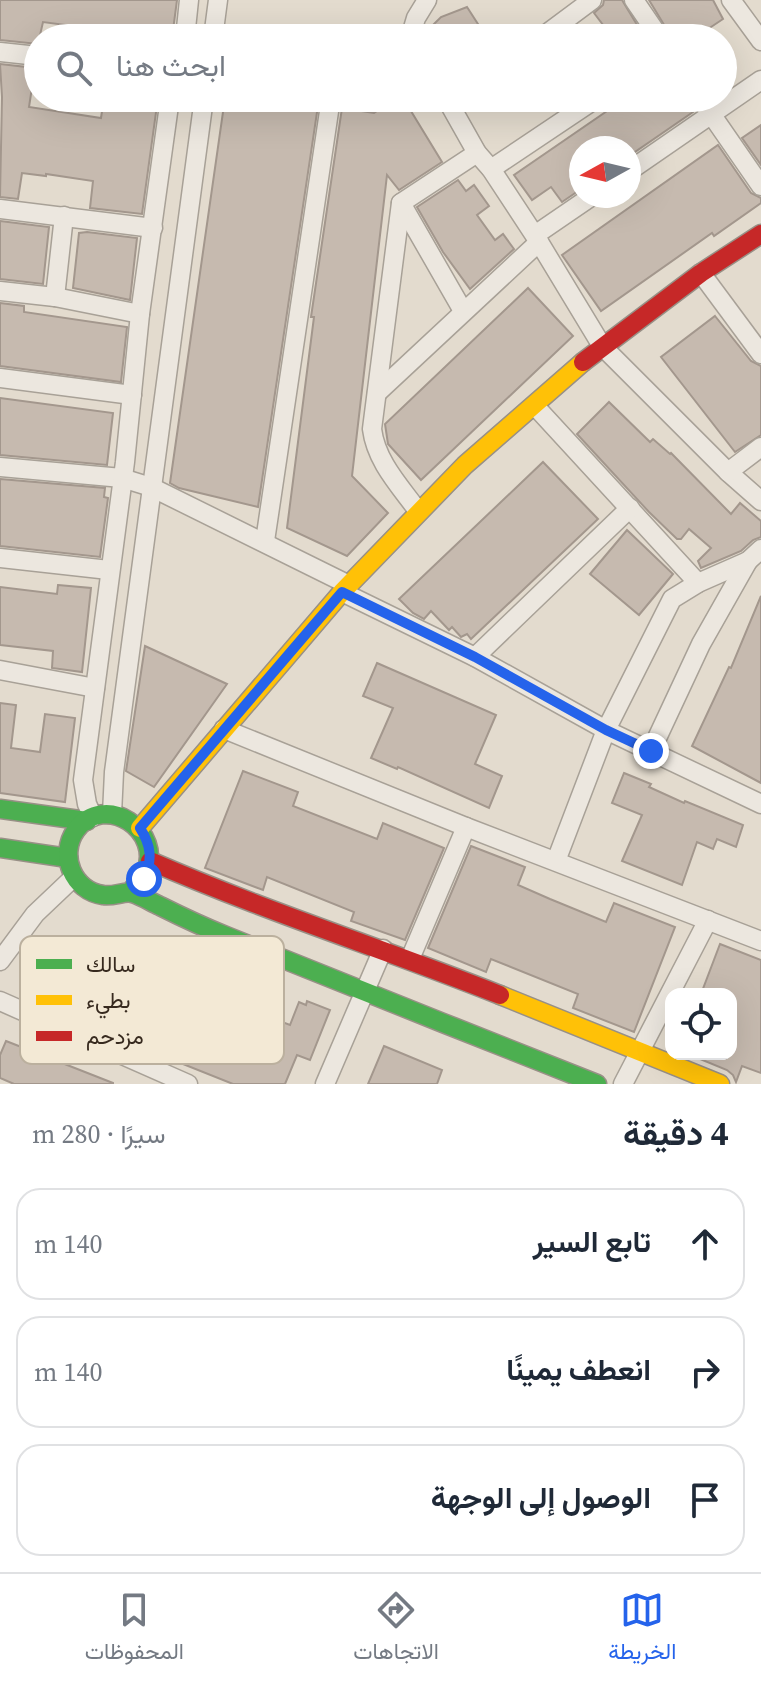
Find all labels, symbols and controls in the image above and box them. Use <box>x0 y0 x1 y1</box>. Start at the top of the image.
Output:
search box <box>24 24 737 112</box>
text: ابحث هنا <box>116 45 226 86</box>
icon: search <box>52 46 96 90</box>
north arrow <box>569 136 641 208</box>
route end <box>633 733 669 769</box>
route start <box>126 861 162 897</box>
legend <box>20 936 284 1064</box>
text: سالك <box>86 949 135 979</box>
text: بطيء <box>86 985 131 1019</box>
map controls <box>665 988 737 1060</box>
button: locate <box>665 988 737 1060</box>
text: مزدحم <box>86 1021 144 1051</box>
text: 4 دقيقة <box>623 1110 729 1156</box>
text: سيرًا · 280 m <box>32 1116 166 1152</box>
text: تابع السير <box>533 1221 651 1262</box>
icon: ahead <box>683 1222 727 1266</box>
text: 140 m <box>34 1226 103 1262</box>
text: انعطف يمينًا <box>506 1349 651 1390</box>
icon: right <box>683 1350 727 1394</box>
text: 140 m <box>34 1354 103 1390</box>
text: الوصول إلى الوجهة <box>431 1477 651 1518</box>
icon: arrive <box>683 1478 727 1522</box>
tab: المحفوظات <box>85 1588 184 1671</box>
tab: الاتجاهات <box>353 1588 439 1671</box>
tab: الخريطة <box>608 1588 676 1671</box>

